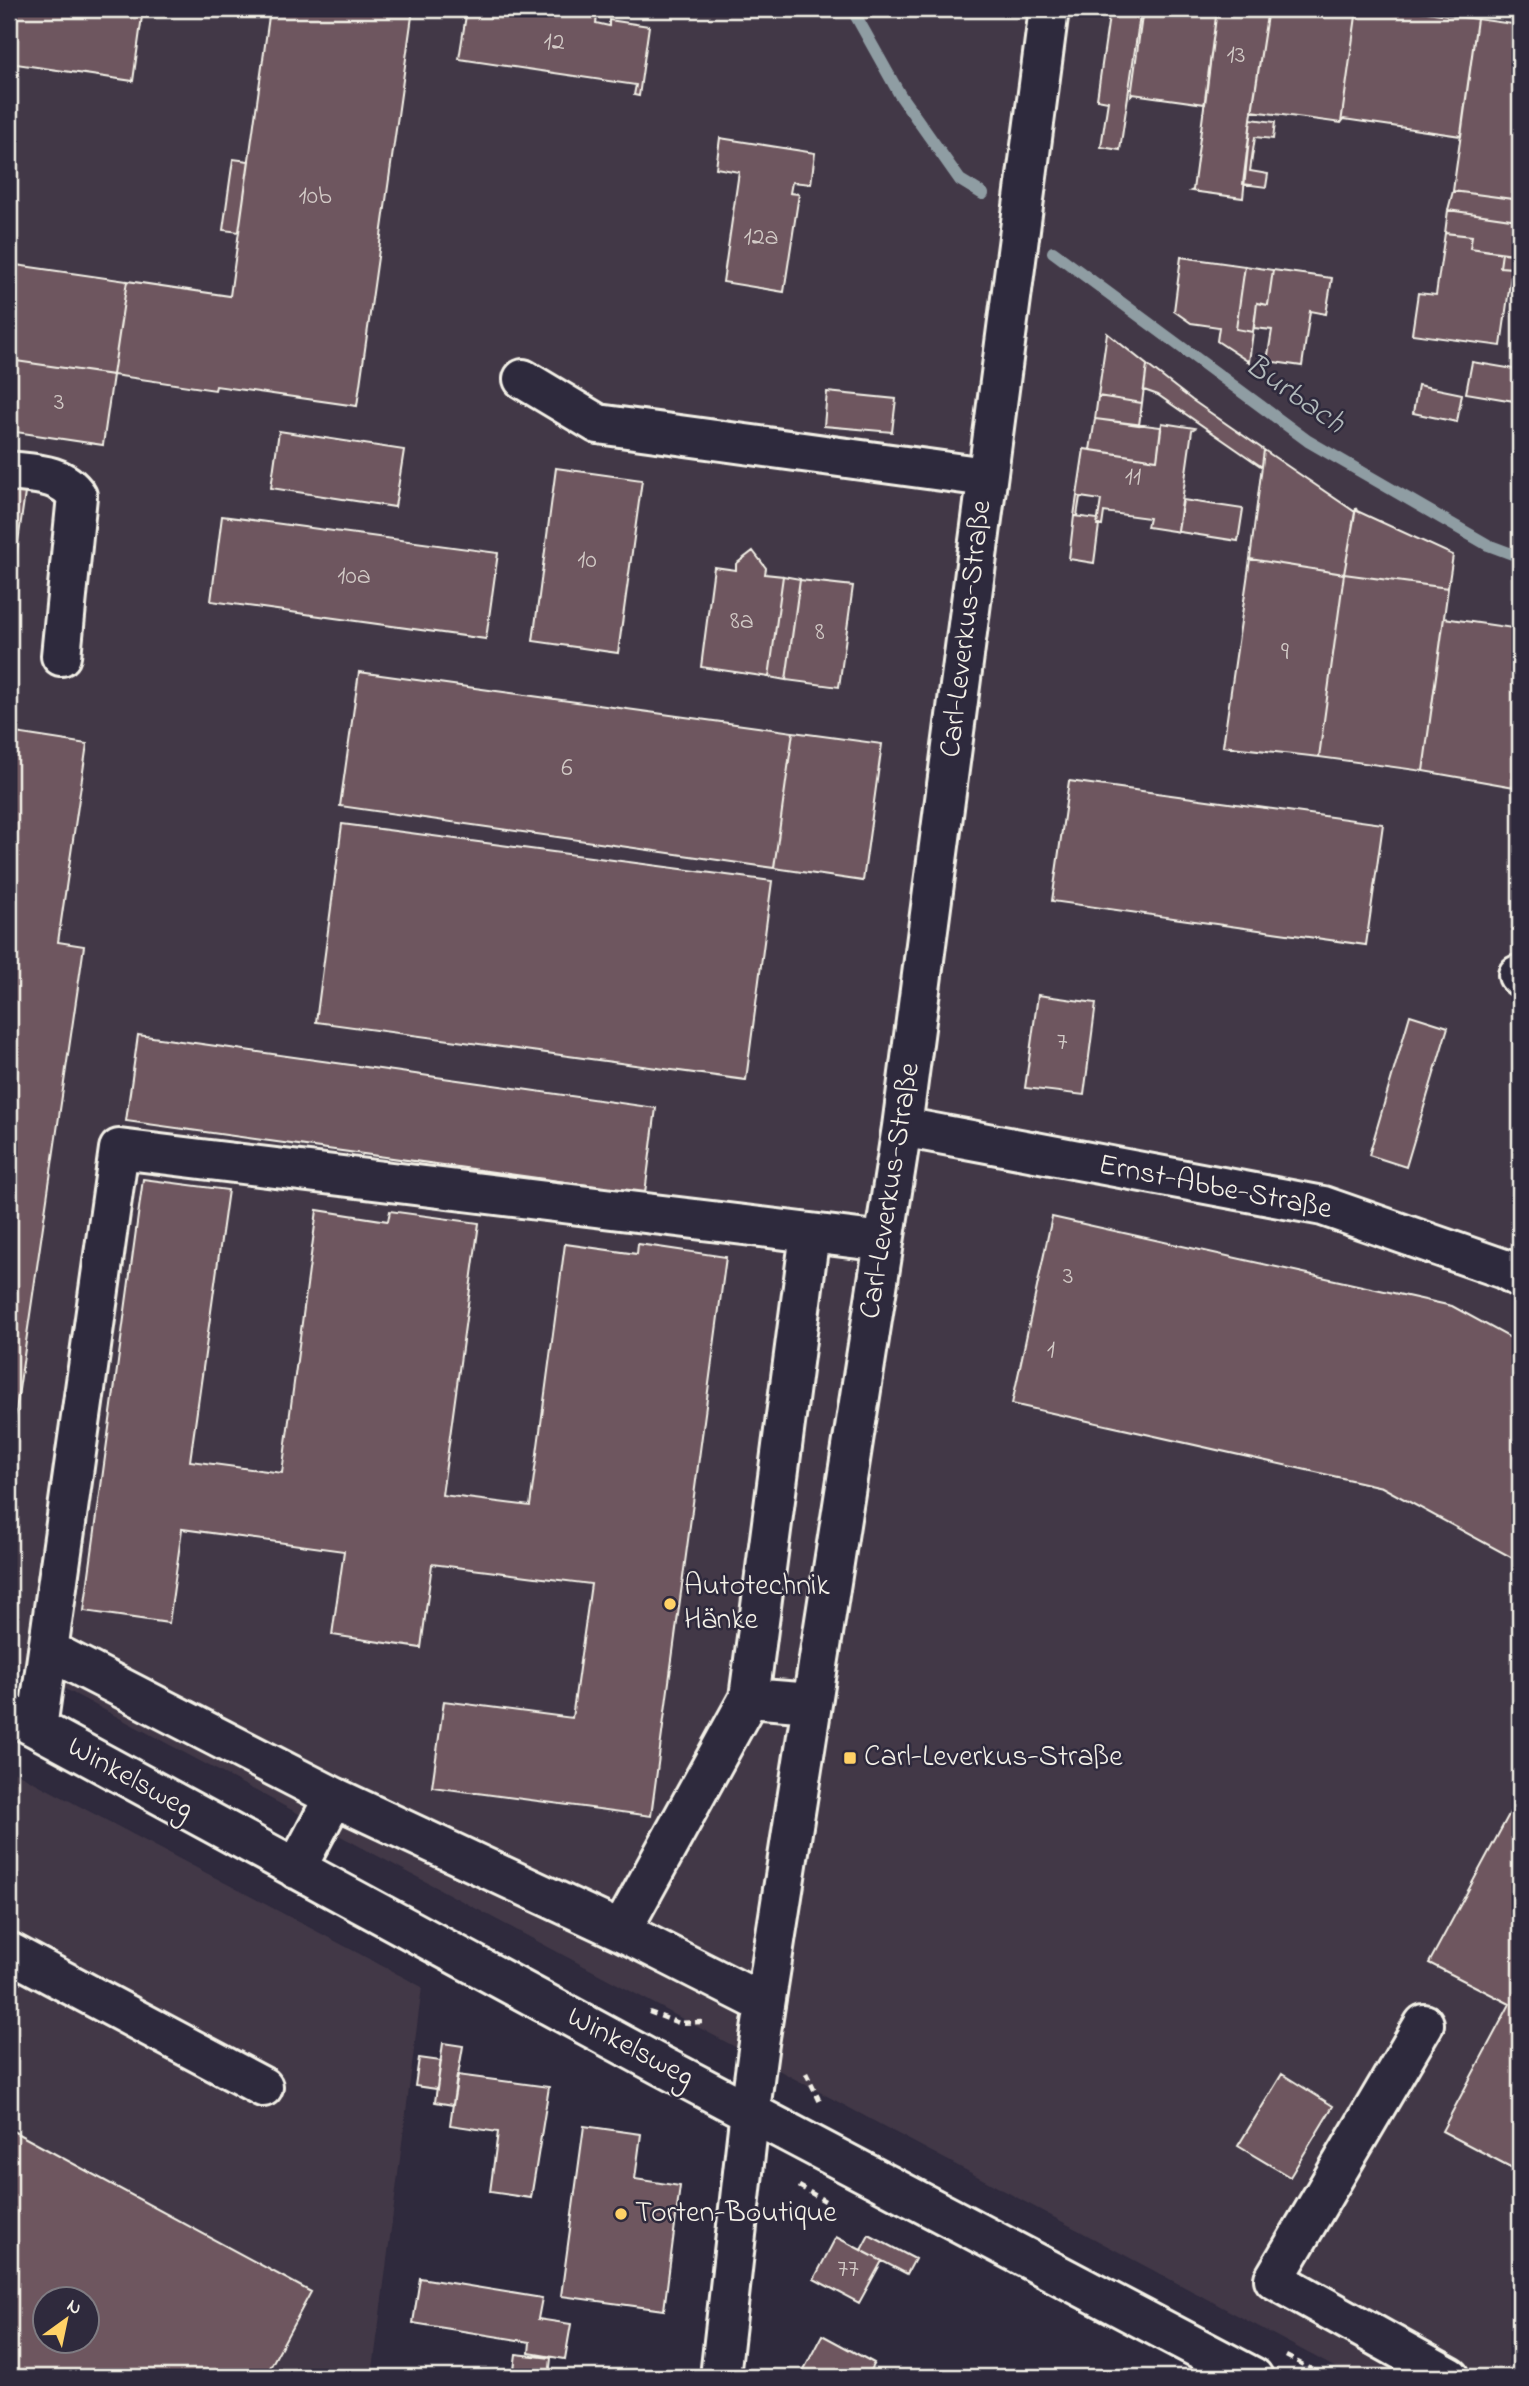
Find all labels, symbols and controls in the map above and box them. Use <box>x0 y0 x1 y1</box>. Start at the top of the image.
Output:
house number: 12 <box>543 24 565 62</box>
house number: 13 <box>1226 37 1246 75</box>
house number: 10b <box>298 178 332 216</box>
house number: 12a <box>743 219 779 257</box>
water label: Burbach <box>1234 343 1355 447</box>
house number: 3 <box>54 384 64 422</box>
house number: 11 <box>1125 459 1141 497</box>
street label: Carl-Leverkus-Straße <box>929 497 1005 760</box>
house number: 10 <box>577 542 597 580</box>
house number: 10a <box>337 558 371 596</box>
house number: 8a <box>730 603 754 641</box>
house number: 8 <box>815 614 825 652</box>
house number: 9 <box>1281 634 1289 672</box>
house number: 6 <box>561 750 573 788</box>
house number: 7 <box>1057 1024 1068 1062</box>
street label: Carl-Leverkus-Straße <box>849 1059 933 1322</box>
street label: Ernst-Abbe-Straße <box>1095 1144 1336 1232</box>
house number: 3 <box>1063 1258 1073 1296</box>
house number: 1 <box>1047 1332 1055 1370</box>
place label: Autotechnik Hänke <box>684 1565 831 1643</box>
marker: Autotechnik Hänke <box>662 1596 678 1612</box>
street label: Winkelsweg <box>59 1726 201 1832</box>
place label: Carl-Leverkus-Straße <box>864 1736 1123 1780</box>
marker: Carl-Leverkus-Straße <box>842 1750 858 1766</box>
street label: Winkelsweg <box>559 1996 701 2100</box>
place label: Torten-Boutique <box>635 2192 837 2236</box>
marker: Torten-Boutique <box>613 2206 629 2222</box>
house number: 77 <box>837 2251 859 2289</box>
north arrow <box>32 2284 102 2354</box>
text: N <box>61 2293 87 2323</box>

